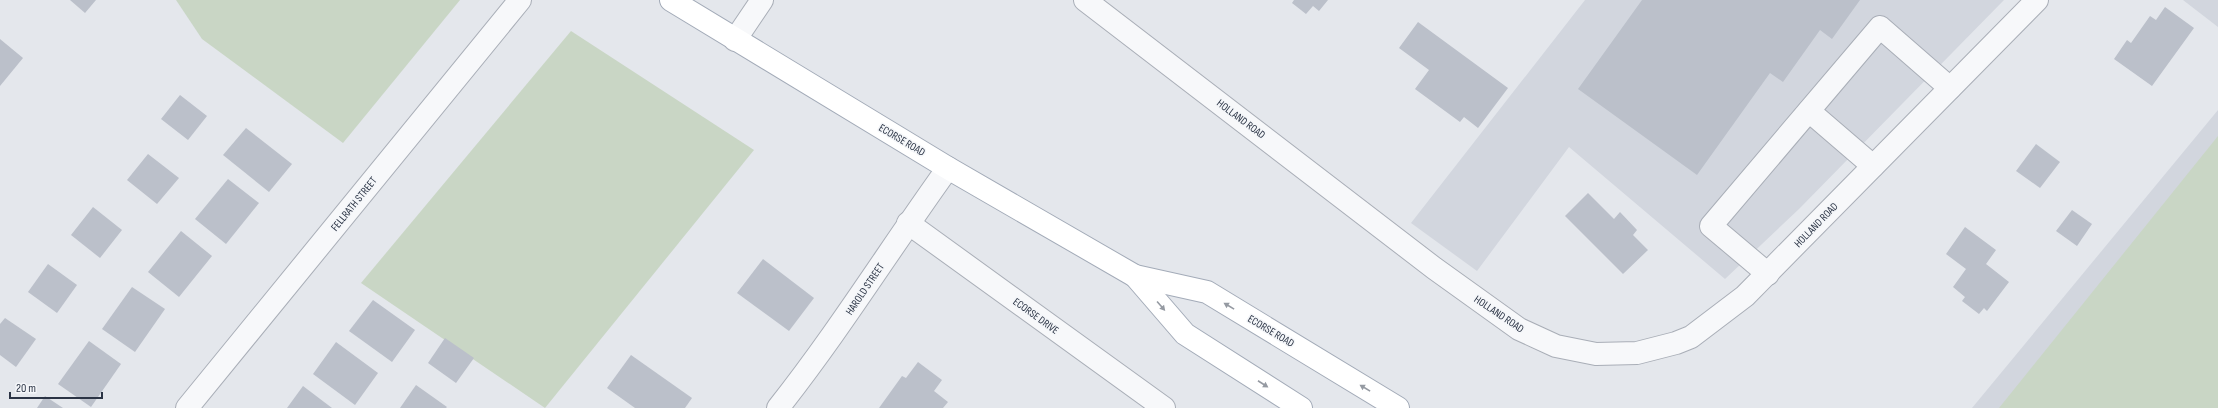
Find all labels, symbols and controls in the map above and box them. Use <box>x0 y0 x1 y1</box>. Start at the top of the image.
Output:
street label: HOLLAND ROAD <box>1214 97 1268 141</box>
street label: ECORSE ROAD <box>877 121 927 159</box>
street label: FELLRATH STREET <box>328 174 380 234</box>
street label: HOLLAND ROAD <box>1791 200 1841 250</box>
street label: HAROLD STREET <box>843 260 887 317</box>
street label: HOLLAND ROAD <box>1472 293 1526 335</box>
street label: ECORSE DRIVE <box>1011 295 1061 337</box>
one-way arrow <box>1156 301 1165 310</box>
one-way arrow <box>1224 302 1235 310</box>
street label: ECORSE ROAD <box>1246 312 1296 350</box>
scale bar <box>10 374 102 400</box>
one-way arrow <box>1258 380 1269 388</box>
text: 20 m <box>16 381 36 396</box>
one-way arrow <box>1359 384 1371 391</box>

